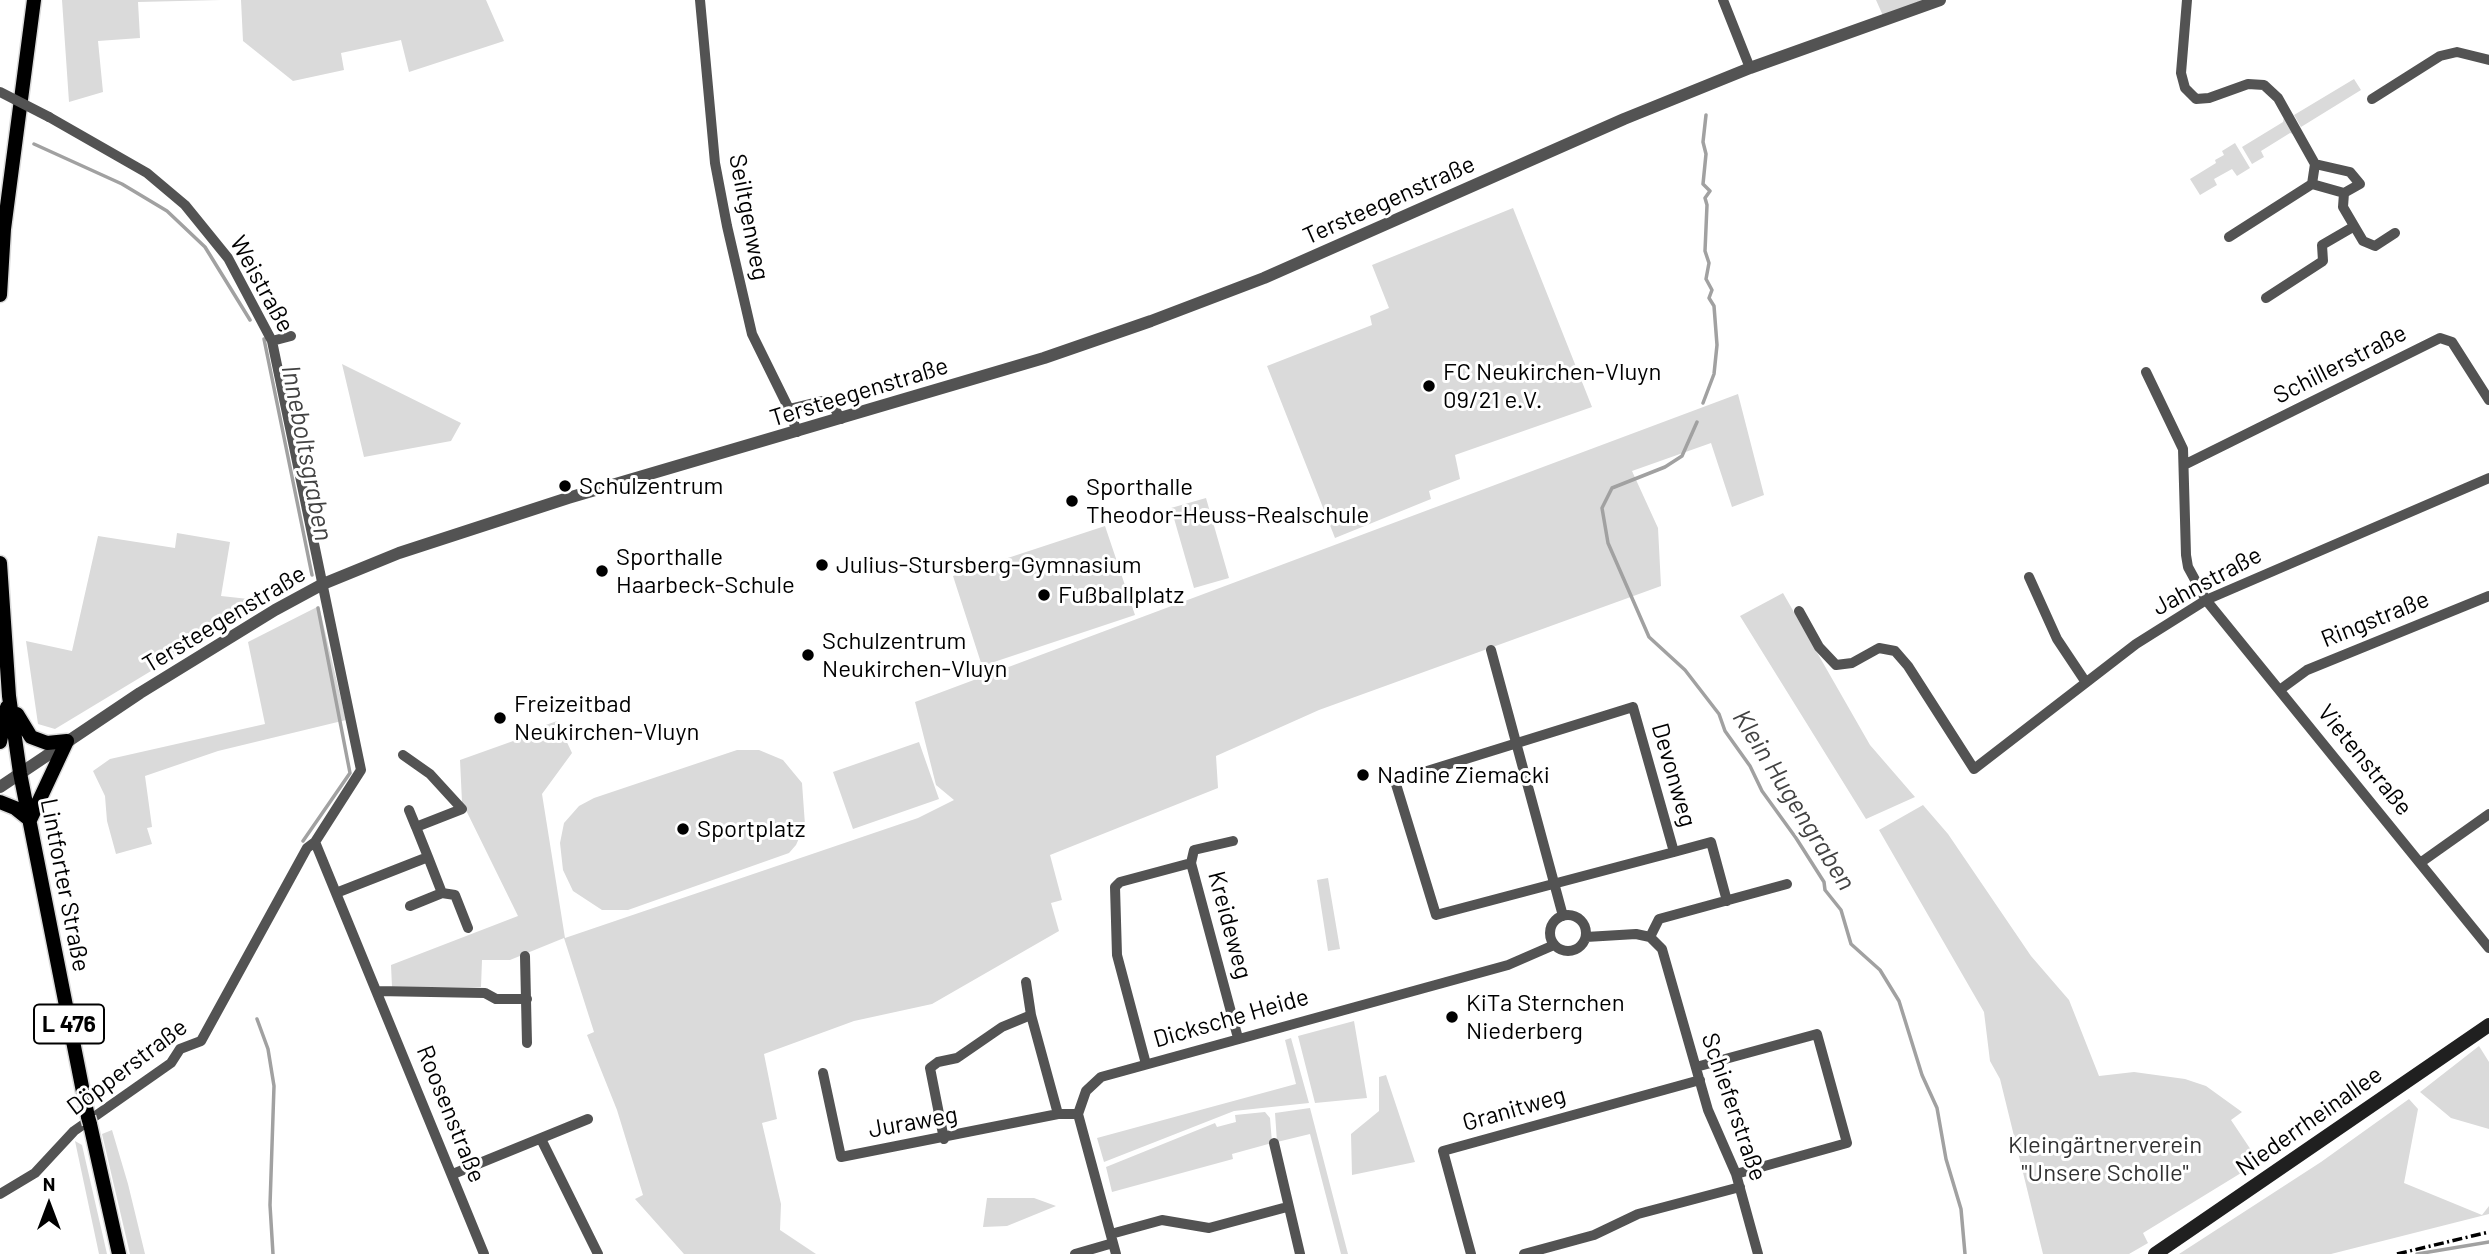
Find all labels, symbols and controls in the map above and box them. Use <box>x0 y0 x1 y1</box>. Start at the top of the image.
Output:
street label: Tersteegenstraße <box>1299 149 1479 251</box>
street label: Seiltgenweg <box>723 151 775 283</box>
street label: Weistraße <box>224 231 300 337</box>
street label: Schillerstraße <box>2269 318 2411 410</box>
street label: Tersteegenstraße <box>766 351 952 433</box>
place label: FC Neukirchen-Vluyn 09/21 e.V. <box>1443 358 1661 414</box>
water label: Inneboltsgraben <box>275 363 339 543</box>
marker: FC Neukirchen-Vluyn 09/21 e.V. <box>1421 378 1437 394</box>
place label: Schulzentrum <box>579 472 723 500</box>
place label: Sporthalle Theodor-Heuss-Realschule <box>1086 473 1369 529</box>
marker: Schulzentrum <box>557 478 573 494</box>
marker: Sporthalle Theodor-Heuss-Realschule <box>1064 493 1080 509</box>
street label: Jahnstraße <box>2148 540 2266 622</box>
place label: Sporthalle Haarbeck-Schule <box>616 543 795 599</box>
place label: Julius-Stursberg-Gymnasium <box>836 551 1142 579</box>
marker: Julius-Stursberg-Gymnasium <box>814 557 830 573</box>
street label: Tersteegenstraße <box>137 559 311 679</box>
marker: Sporthalle Haarbeck-Schule <box>594 563 610 579</box>
place label: Fußballplatz <box>1058 581 1184 609</box>
street label: Ringstraße <box>2317 584 2433 654</box>
marker: Fußballplatz <box>1036 587 1052 603</box>
place label: Schulzentrum Neukirchen-Vluyn <box>822 627 1007 683</box>
marker: Schulzentrum Neukirchen-Vluyn <box>800 647 816 663</box>
place label: Freizeitbad Neukirchen-Vluyn <box>514 690 699 746</box>
street label: Vietenstraße <box>2312 699 2418 821</box>
water label: Klein Hugengraben <box>1726 704 1862 896</box>
marker: Freizeitbad Neukirchen-Vluyn <box>492 710 508 726</box>
street label: Devonweg <box>1645 720 1703 830</box>
place label: Nadine Ziemacki <box>1377 761 1550 789</box>
marker: Nadine Ziemacki <box>1355 767 1371 783</box>
street label: Lintforter Straße <box>34 796 96 974</box>
place label: Sportplatz <box>697 815 805 843</box>
marker: Sportplatz <box>675 821 691 837</box>
street label: Kreideweg <box>1202 868 1258 982</box>
street label: Dicksche Heide <box>1150 982 1312 1054</box>
place label: KiTa Sternchen Niederberg <box>1466 989 1625 1045</box>
road number: L 476 <box>34 1004 104 1044</box>
marker: KiTa Sternchen Niederberg <box>1444 1009 1460 1025</box>
street label: Döpperstraße <box>61 1013 193 1121</box>
street label: Schieferstraße <box>1695 1029 1773 1185</box>
street label: Roosenstraße <box>410 1041 492 1187</box>
street label: Niederrheinallee <box>2230 1060 2388 1182</box>
street label: Granitweg <box>1459 1081 1569 1137</box>
street label: Juraweg <box>866 1100 960 1144</box>
park label: Kleingärtnerverein "Unsere Scholle" <box>2008 1131 2202 1187</box>
north arrow <box>14 1170 84 1240</box>
text: N <box>43 1172 55 1195</box>

